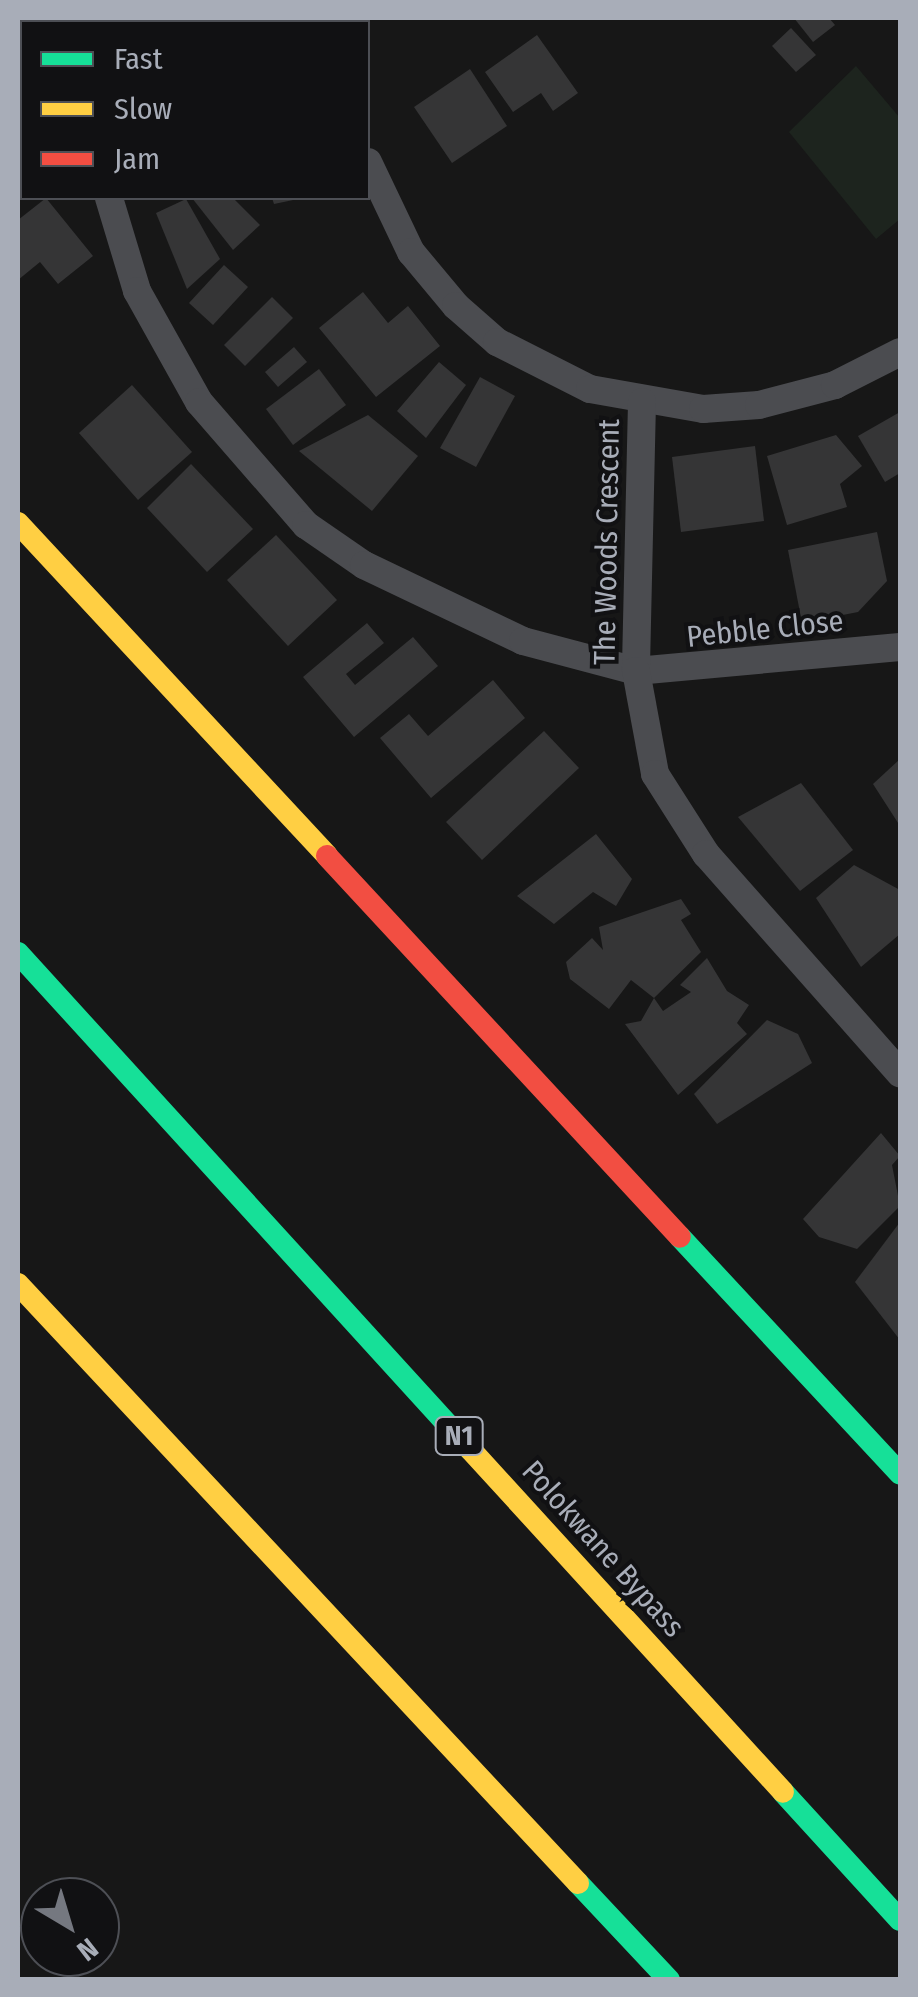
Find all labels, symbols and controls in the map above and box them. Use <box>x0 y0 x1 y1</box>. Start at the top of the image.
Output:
legend <box>20 20 370 200</box>
text: Fast <box>114 41 162 77</box>
text: Slow <box>114 91 172 127</box>
text: Jam <box>114 141 160 177</box>
street label: The Woods Crescent <box>587 419 627 665</box>
street label: Pebble Close <box>685 603 845 655</box>
road number: N1 <box>434 1413 484 1459</box>
street label: Polokwane Bypass <box>514 1453 692 1645</box>
north arrow <box>20 1877 120 1977</box>
text: N <box>71 1931 104 1968</box>

